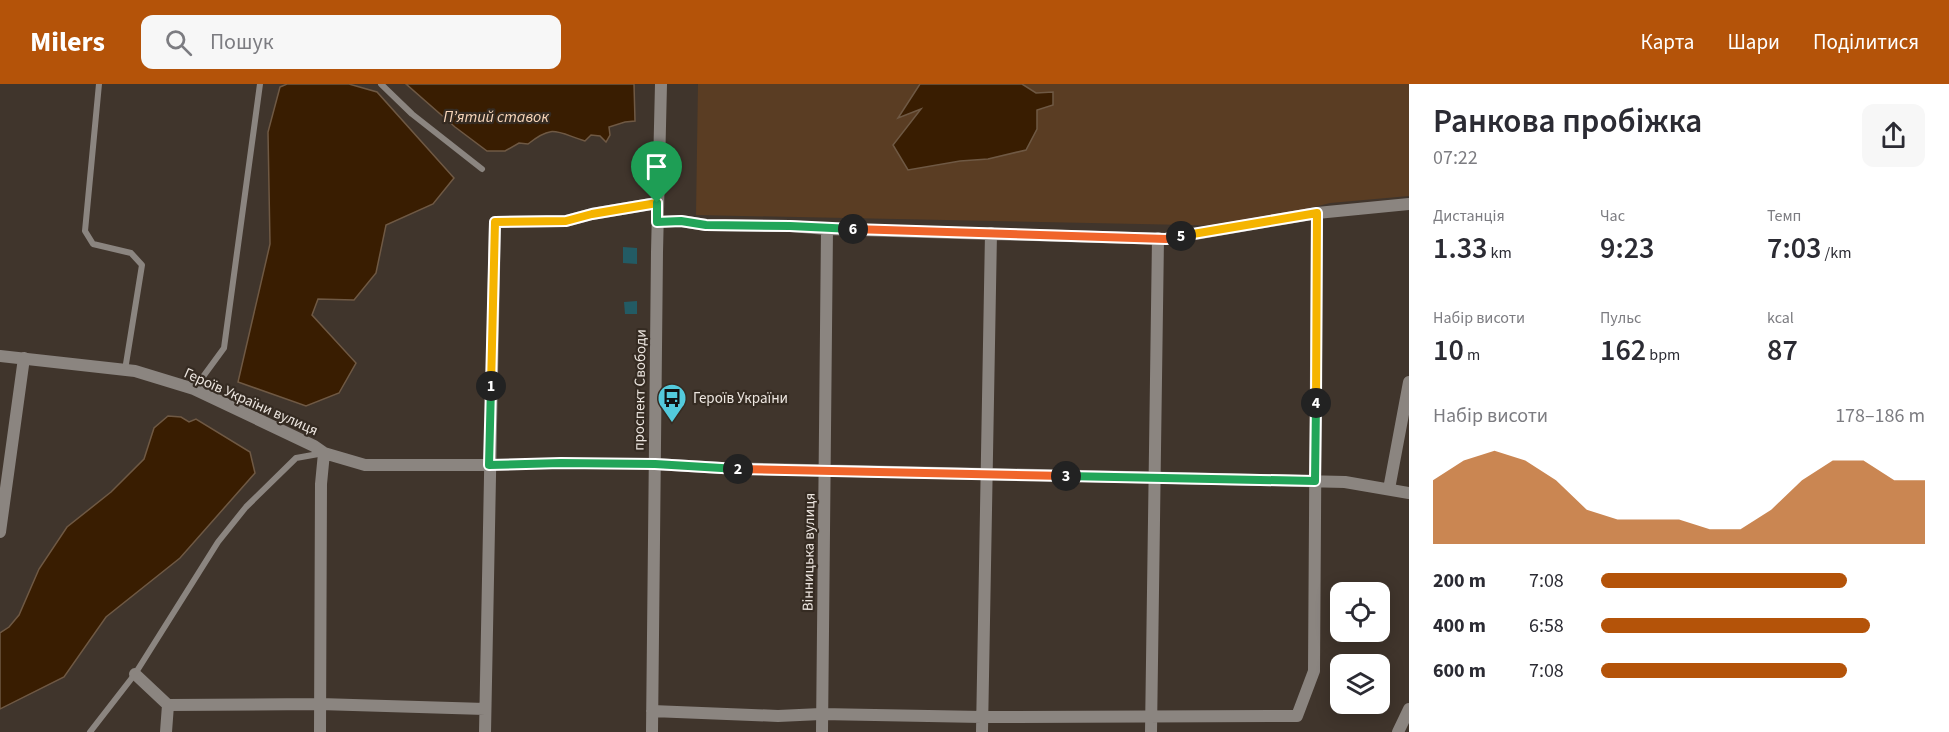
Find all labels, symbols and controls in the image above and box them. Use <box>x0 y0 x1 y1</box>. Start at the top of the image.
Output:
search box <box>141 15 561 69</box>
text: Milers <box>30 22 105 62</box>
icon: search <box>162 26 195 59</box>
text: Пошук <box>210 26 274 58</box>
text: Карта <box>1641 27 1694 57</box>
text: Шари <box>1727 27 1780 57</box>
text: Поділитися <box>1813 27 1919 57</box>
text: Ранкова пробіжка <box>1433 98 1702 145</box>
button: share <box>1862 104 1925 167</box>
water label: П’ятий ставок <box>443 106 549 128</box>
pin <box>631 141 682 203</box>
text: 07:22 <box>1433 144 1478 172</box>
icon: arrive <box>640 150 673 183</box>
text: Дистанція <box>1433 205 1505 227</box>
text: Час <box>1600 205 1625 227</box>
text: Темп <box>1767 205 1801 227</box>
pin: 6 <box>838 214 868 244</box>
text: 6 <box>849 218 857 240</box>
pin: 5 <box>1166 221 1196 251</box>
text: 5 <box>1177 225 1185 247</box>
text: 1.33 <box>1433 227 1487 270</box>
text: 9:23 <box>1600 227 1654 270</box>
text: 7:03 <box>1767 227 1821 270</box>
text: km <box>1487 242 1512 264</box>
text: /km <box>1821 242 1851 264</box>
text: Набір висоти <box>1433 307 1525 329</box>
text: Пульс <box>1600 307 1641 329</box>
text: kcal <box>1767 307 1794 329</box>
street label: проспект Свободи <box>628 329 652 451</box>
text: 10 <box>1433 329 1464 372</box>
text: 162 <box>1600 329 1646 372</box>
text: 87 <box>1767 329 1798 372</box>
text: m <box>1464 344 1480 366</box>
text: bpm <box>1646 344 1680 366</box>
street label: Героїв України вулиця <box>180 363 322 441</box>
pin: 1 <box>476 371 506 401</box>
text: 1 <box>487 375 495 397</box>
bus stop icon: Героїв України <box>656 382 688 424</box>
place label: Героїв України <box>693 388 788 409</box>
pin: 4 <box>1301 388 1331 418</box>
text: 4 <box>1312 392 1320 414</box>
text: Набір висоти <box>1433 402 1548 430</box>
text: 178–186 m <box>1835 402 1925 430</box>
pin: 2 <box>723 454 753 484</box>
text: 2 <box>734 458 742 480</box>
pin: 3 <box>1051 461 1081 491</box>
text: 3 <box>1062 465 1070 487</box>
street label: Вінницька вулиця <box>797 493 821 611</box>
text: 200 m <box>1433 567 1486 595</box>
text: 7:08 <box>1529 567 1564 595</box>
map controls <box>1330 582 1390 714</box>
button: locate <box>1330 582 1390 642</box>
text: 400 m <box>1433 612 1486 640</box>
text: 6:58 <box>1529 612 1564 640</box>
button: layers <box>1330 654 1390 714</box>
text: 600 m <box>1433 657 1486 685</box>
text: 7:08 <box>1529 657 1564 685</box>

